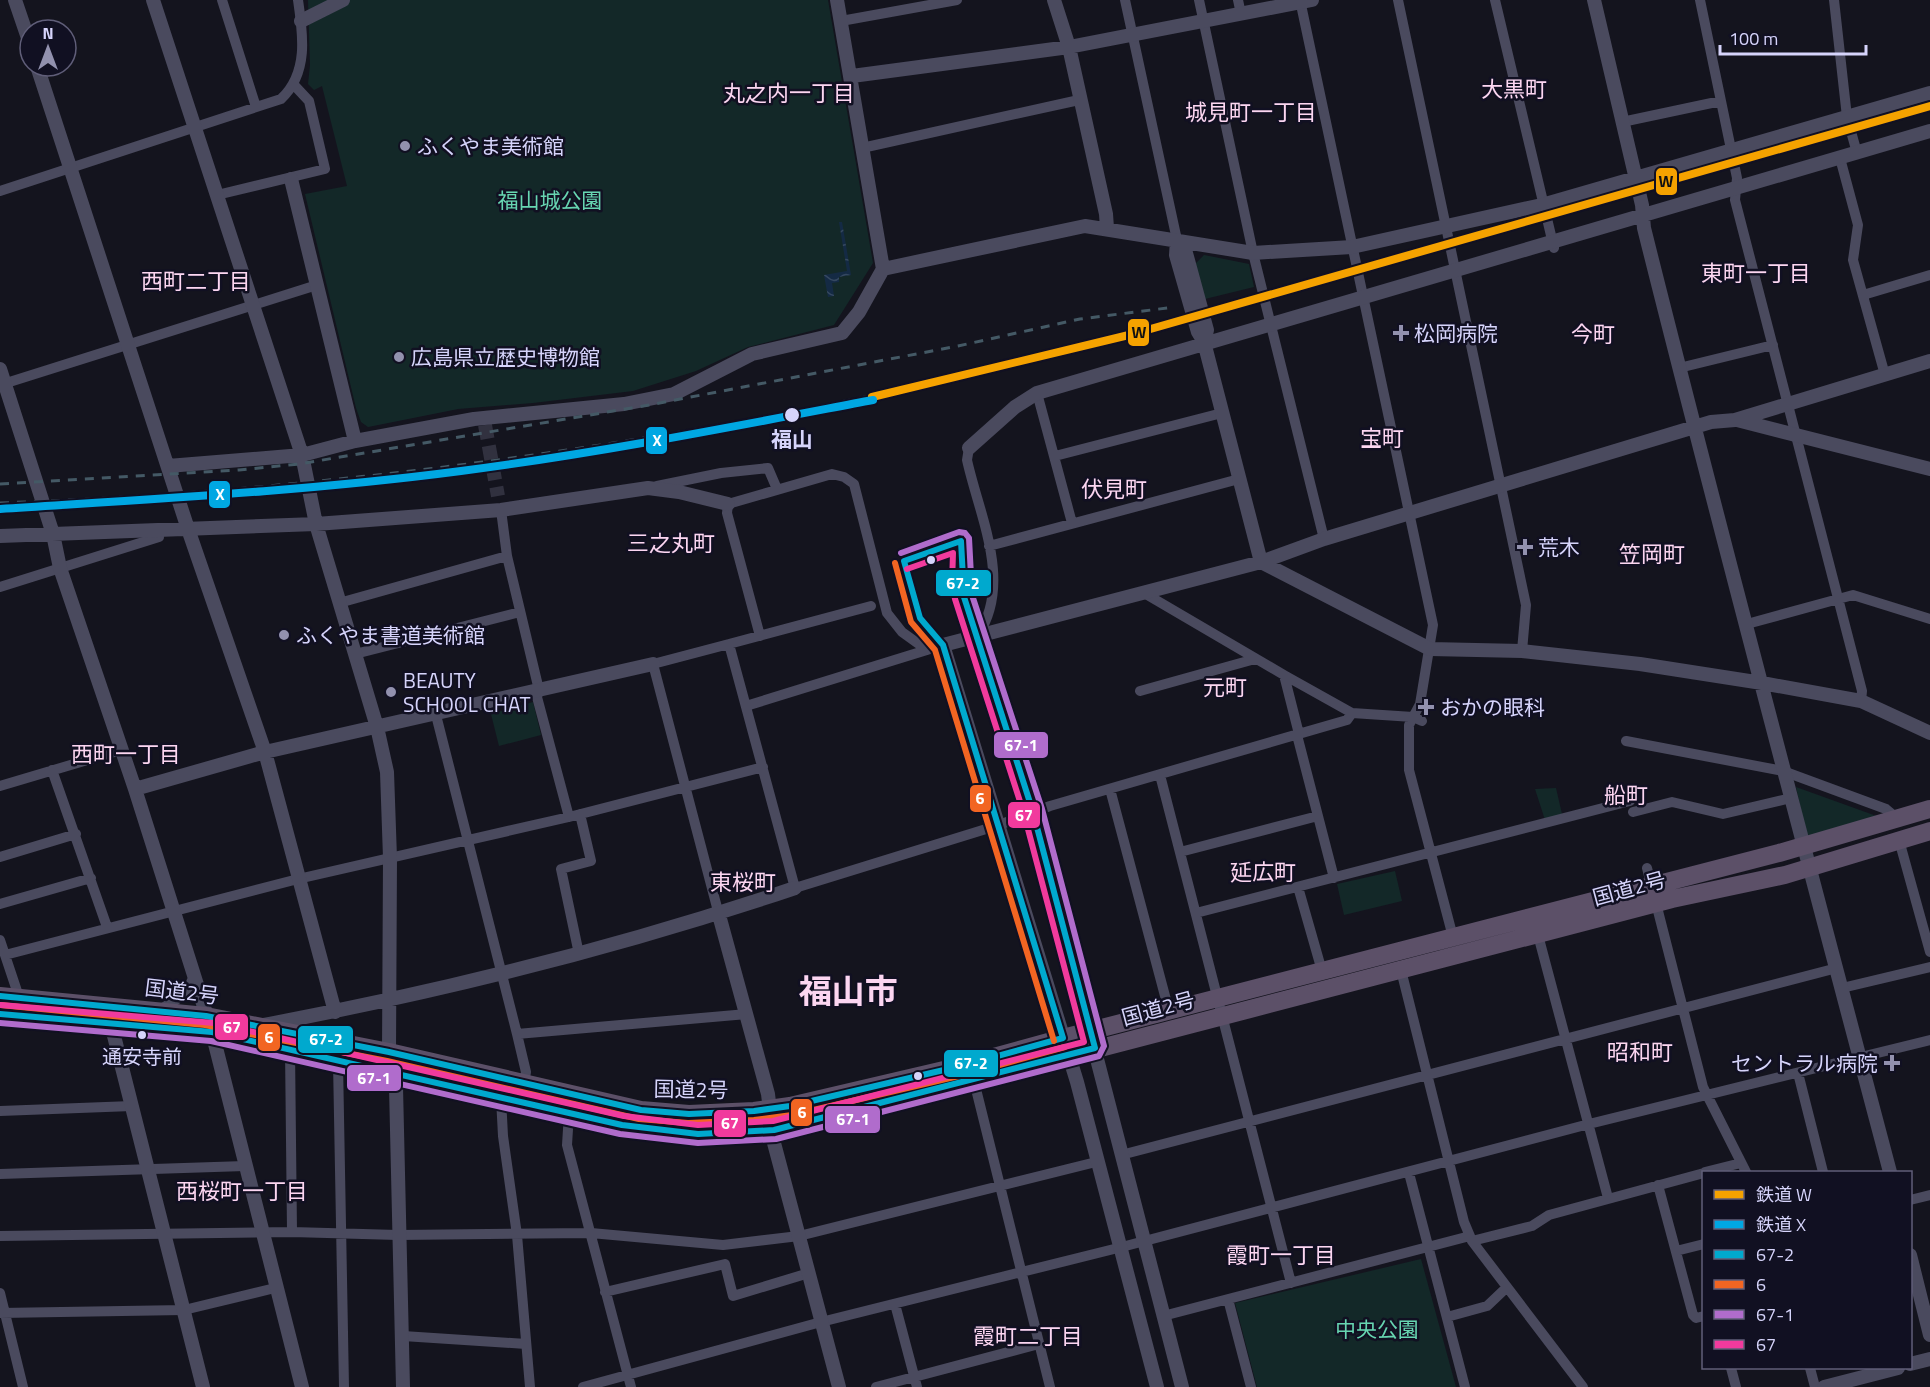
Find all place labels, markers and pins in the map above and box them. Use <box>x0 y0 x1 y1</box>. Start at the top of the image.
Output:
place label: ふくやま美術館 <box>417 130 564 162</box>
marker: ふくやま美術館 <box>398 139 412 153</box>
place label: 松岡病院 <box>1414 317 1498 349</box>
marker: 松岡病院 <box>1392 324 1410 342</box>
place label: 広島県立歴史博物館 <box>411 341 600 373</box>
marker: 広島県立歴史博物館 <box>392 350 406 364</box>
marker: 福山 <box>783 406 801 424</box>
place label: 福山 <box>771 423 813 455</box>
place label: 荒木 <box>1538 531 1580 563</box>
marker: 荒木 <box>1516 538 1534 556</box>
unlabelled marker <box>925 554 937 566</box>
place label: ふくやま書道美術館 <box>296 619 485 651</box>
marker: ふくやま書道美術館 <box>277 628 291 642</box>
place label: BEAUTY SCHOOL CHAT <box>403 664 531 720</box>
marker: BEAUTY SCHOOL CHAT <box>384 685 398 699</box>
place label: おかの眼科 <box>1440 691 1545 723</box>
marker: おかの眼科 <box>1417 698 1435 716</box>
marker: 通安寺前 <box>136 1029 148 1041</box>
place label: 通安寺前 <box>102 1041 182 1072</box>
place label: セントラル病院 <box>1731 1047 1878 1079</box>
marker: セントラル病院 <box>1883 1054 1901 1072</box>
unlabelled marker <box>912 1070 924 1082</box>

